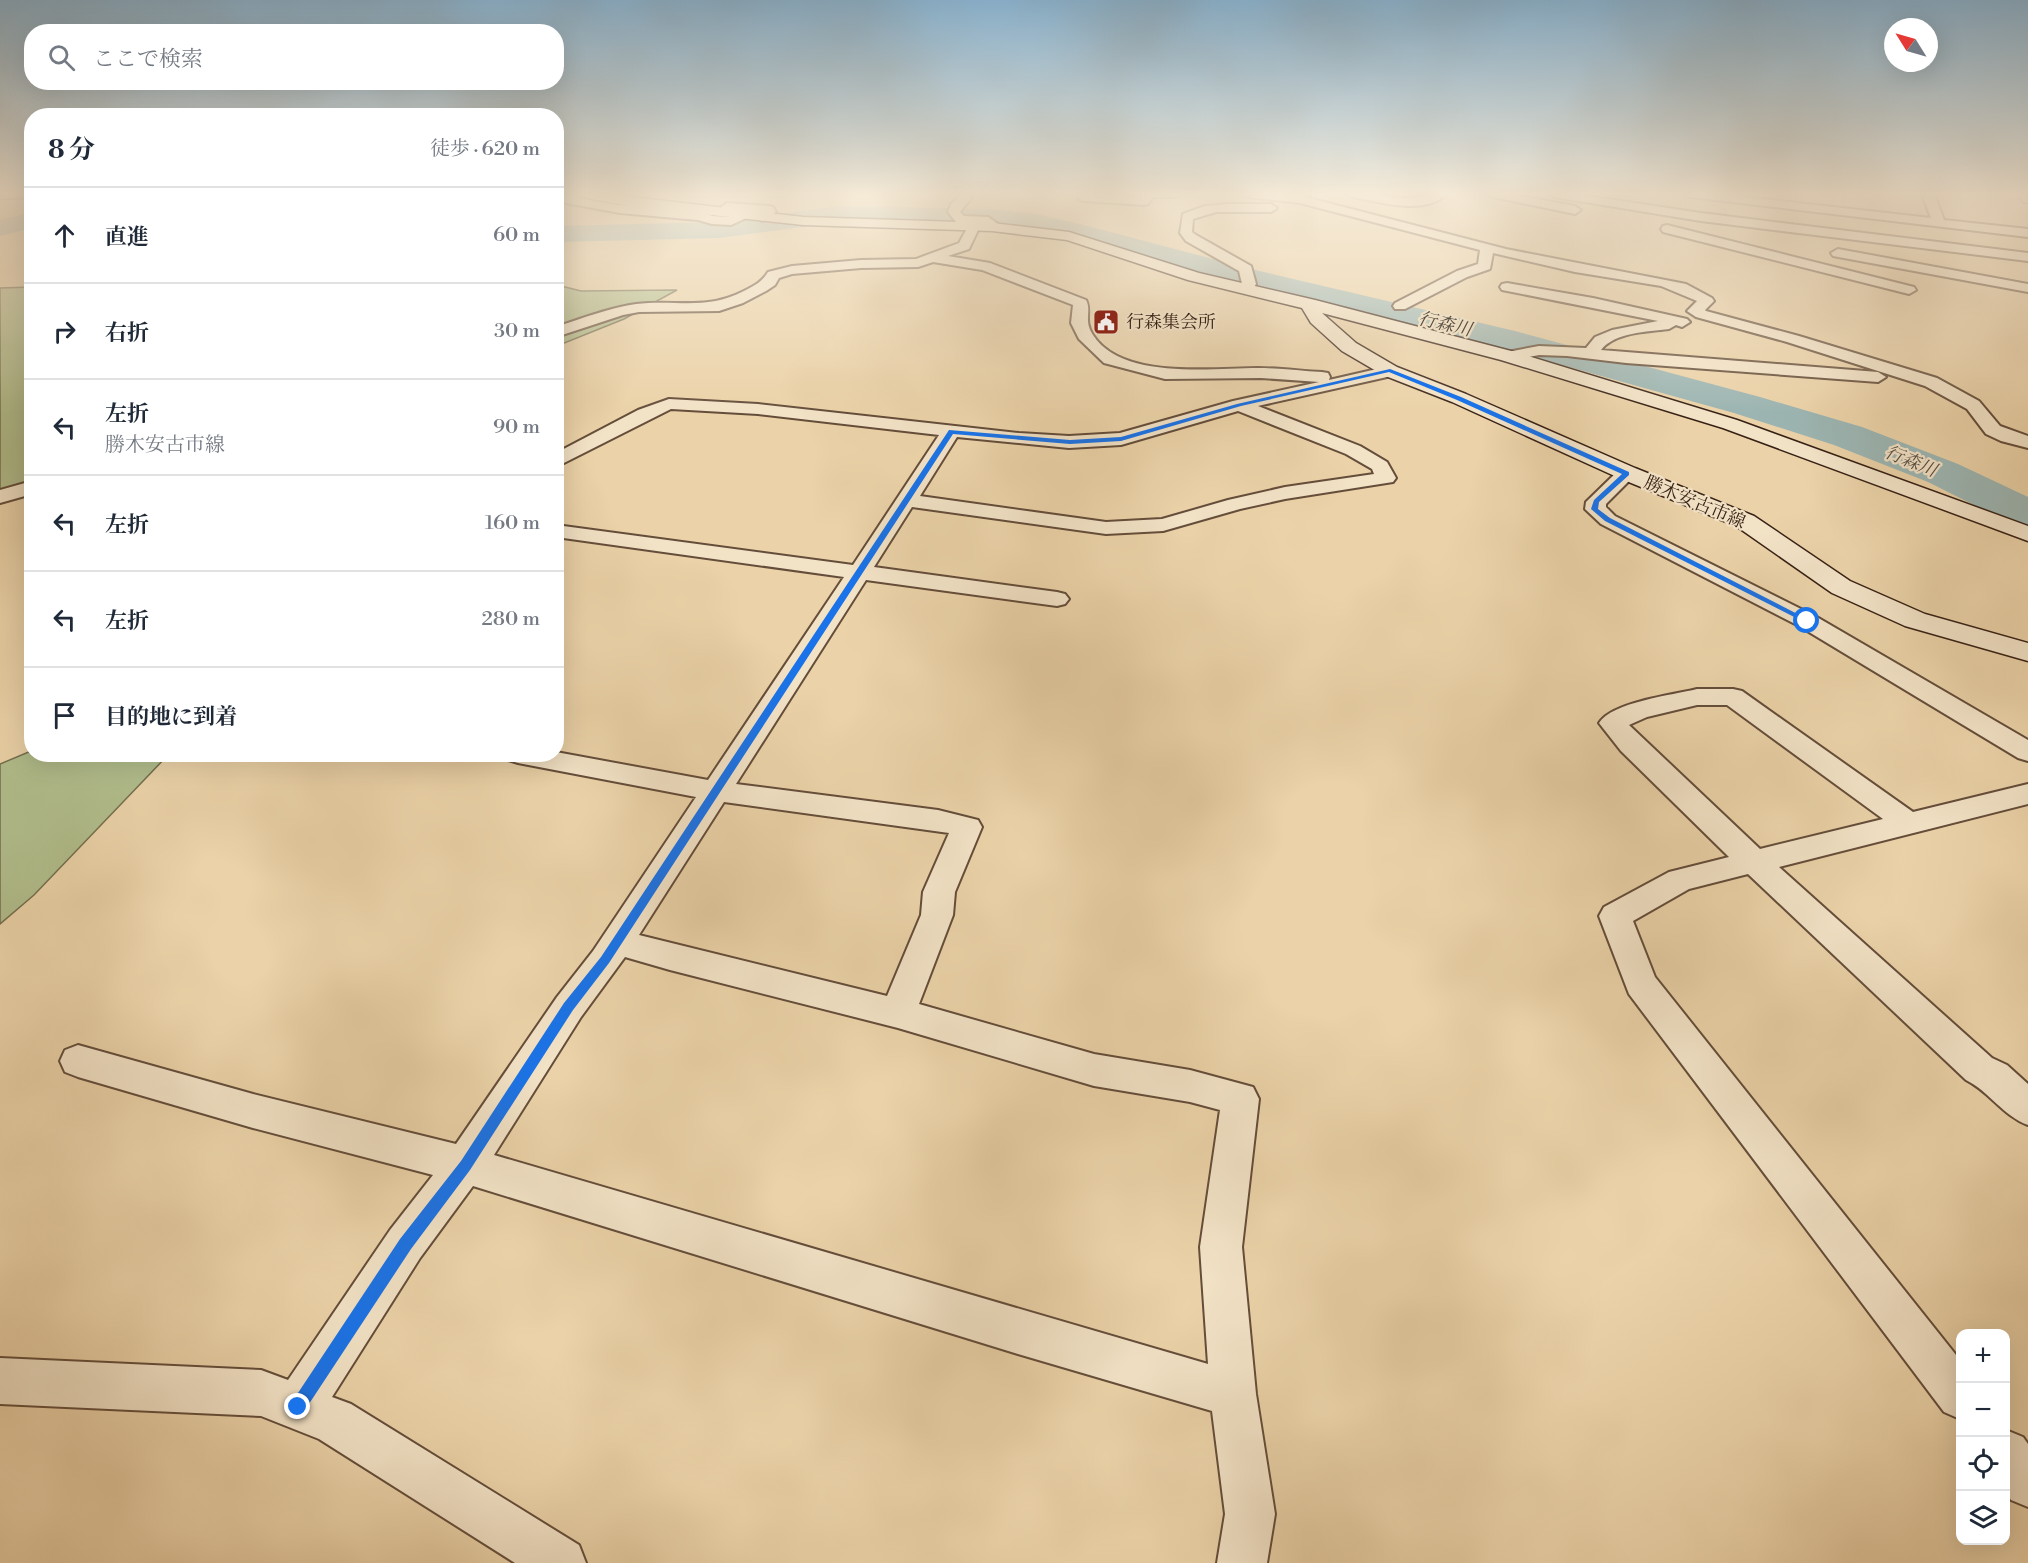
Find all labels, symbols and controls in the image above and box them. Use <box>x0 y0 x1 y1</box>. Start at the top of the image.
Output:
north arrow <box>1884 18 1938 72</box>
search box <box>24 24 564 90</box>
icon: search <box>45 41 78 74</box>
text: ここで検索 <box>93 46 203 73</box>
text: 8 分 <box>48 134 95 166</box>
text: 徒歩 · 620 m <box>430 137 540 162</box>
icon: ahead <box>48 219 81 252</box>
text: 60 m <box>493 223 540 248</box>
text: 直進 <box>105 224 149 251</box>
public building icon: 行森集会所 <box>1091 307 1121 337</box>
water label: 行森川 <box>1416 307 1476 342</box>
place label: 行森集会所 <box>1126 311 1216 334</box>
icon: right <box>48 315 81 348</box>
text: 30 m <box>494 319 540 344</box>
text: 右折 <box>105 320 149 347</box>
text: 左折 <box>105 401 149 428</box>
icon: left <box>48 411 81 444</box>
text: 90 m <box>493 415 540 440</box>
text: 勝木安古市線 <box>105 433 225 458</box>
water label: 行森川 <box>1881 441 1942 483</box>
street label: 勝木安古市線 <box>1641 471 1749 534</box>
icon: left <box>48 507 81 540</box>
text: 160 m <box>485 511 540 536</box>
text: 左折 <box>105 512 149 539</box>
icon: left <box>48 603 81 636</box>
text: 280 m <box>481 607 540 632</box>
route start <box>1793 607 1819 633</box>
text: 左折 <box>105 608 149 635</box>
icon: arrive <box>48 699 81 732</box>
text: 目的地に到着 <box>105 704 237 731</box>
map controls <box>1956 1329 2010 1545</box>
button: + <box>1956 1329 2010 1383</box>
button: − <box>1956 1383 2010 1437</box>
route end <box>284 1393 310 1419</box>
button: locate <box>1956 1437 2010 1491</box>
button: layers <box>1956 1491 2010 1545</box>

